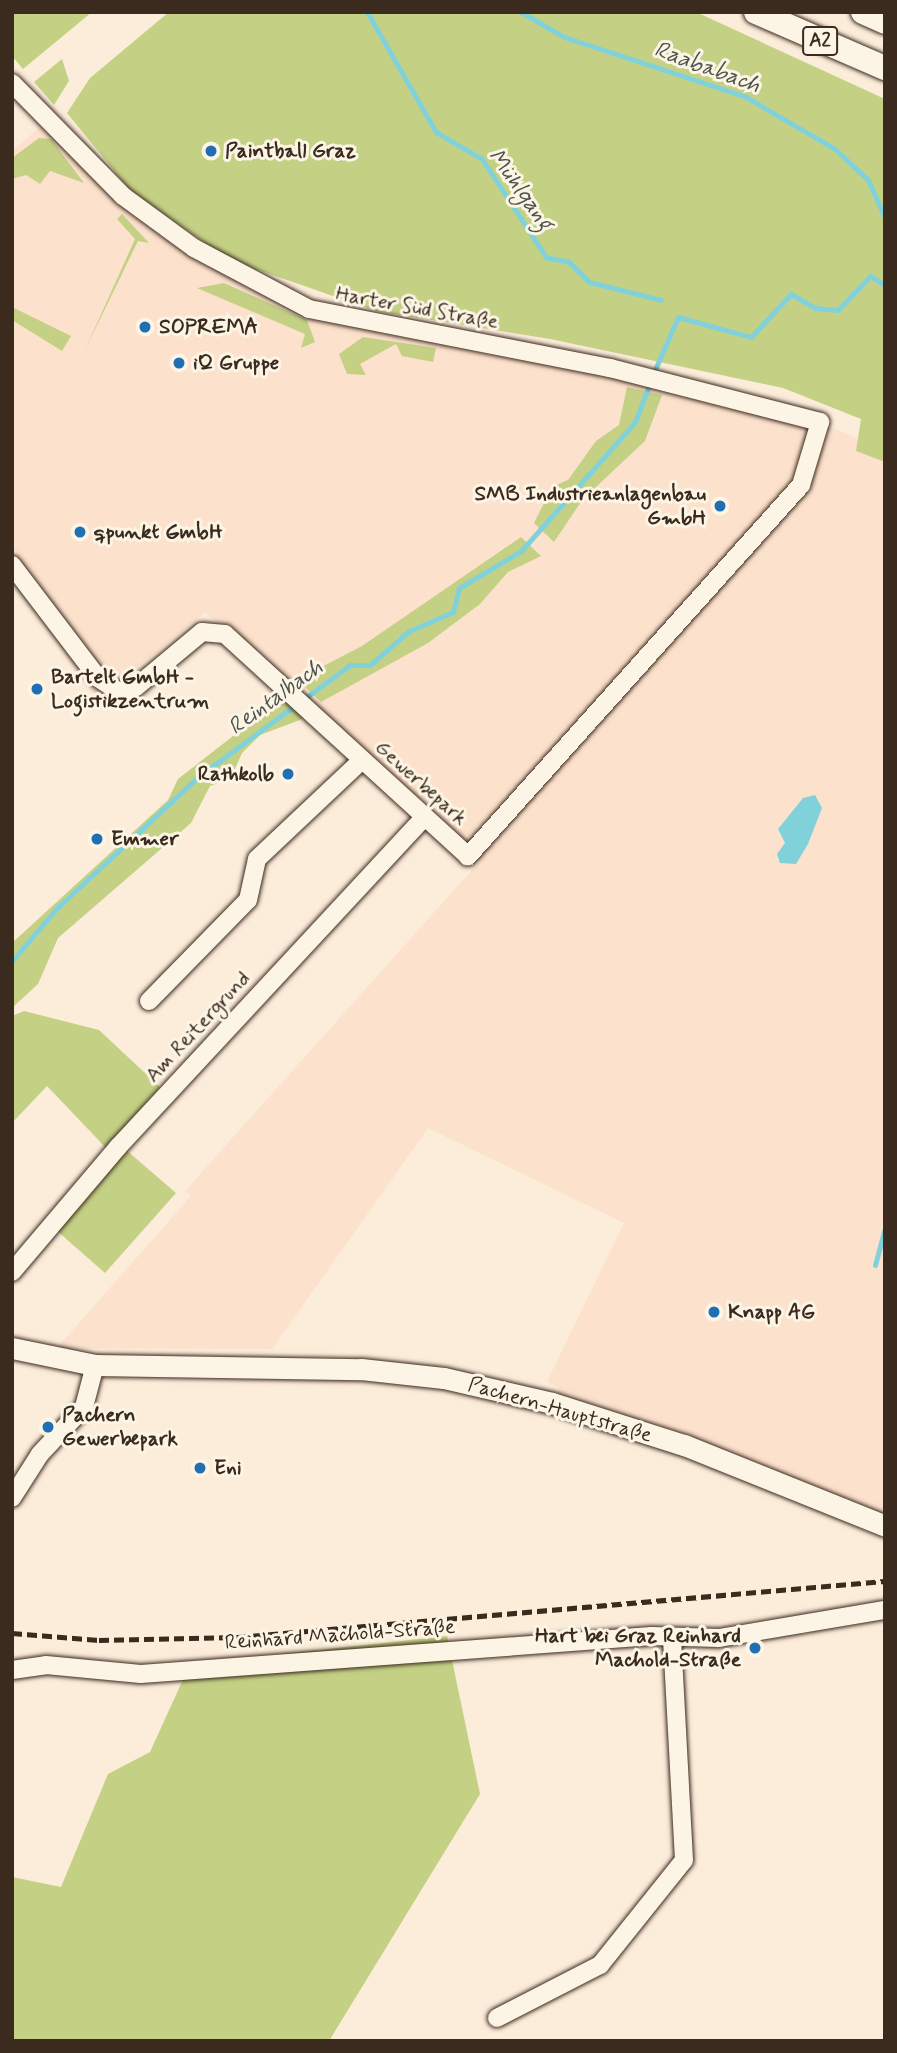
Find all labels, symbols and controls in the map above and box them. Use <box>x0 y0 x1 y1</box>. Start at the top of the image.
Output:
road number: A2 <box>801 25 839 56</box>
water label: Raababach <box>650 36 764 100</box>
place label: Paintball Graz <box>225 138 356 164</box>
marker: Paintball Graz <box>203 143 219 159</box>
water label: Mühlgang <box>481 144 559 236</box>
street label: Harter Süd Straße <box>333 281 501 335</box>
place label: SOPREMA <box>159 314 258 340</box>
marker: SOPREMA <box>137 319 153 335</box>
place label: iQ Gruppe <box>193 350 277 376</box>
marker: iQ Gruppe <box>171 355 187 371</box>
place label: SMB Industrieanlagenbau GmbH <box>474 481 706 531</box>
marker: SMB Industrieanlagenbau GmbH <box>712 498 728 514</box>
place label: qpunkt GmbH <box>94 519 224 545</box>
marker: qpunkt GmbH <box>72 524 88 540</box>
water label: Reintalbach <box>223 654 329 742</box>
place label: Bartelt GmbH - Logistikzentrum <box>51 664 209 714</box>
marker: Bartelt GmbH - Logistikzentrum <box>29 681 45 697</box>
street label: Gewerbepark <box>370 735 472 831</box>
place label: Rathkolb <box>198 761 274 787</box>
marker: Rathkolb <box>280 766 296 782</box>
place label: Emmer <box>111 826 179 852</box>
marker: Emmer <box>89 831 105 847</box>
street label: Am Reitergrund <box>140 966 256 1088</box>
place label: Knapp AG <box>728 1299 815 1325</box>
marker: Knapp AG <box>706 1304 722 1320</box>
street label: Pachern-Hauptstraße <box>465 1372 655 1448</box>
place label: Pachern Gewerbepark <box>62 1402 178 1452</box>
marker: Pachern Gewerbepark <box>40 1419 56 1435</box>
place label: Eni <box>214 1455 242 1481</box>
marker: Eni <box>192 1460 208 1476</box>
street label: Reinhard Machold-Straße <box>225 1614 455 1656</box>
place label: Hart bei Graz Reinhard Machold-Straße <box>534 1623 741 1673</box>
marker: Hart bei Graz Reinhard Machold-Straße <box>747 1640 763 1656</box>

